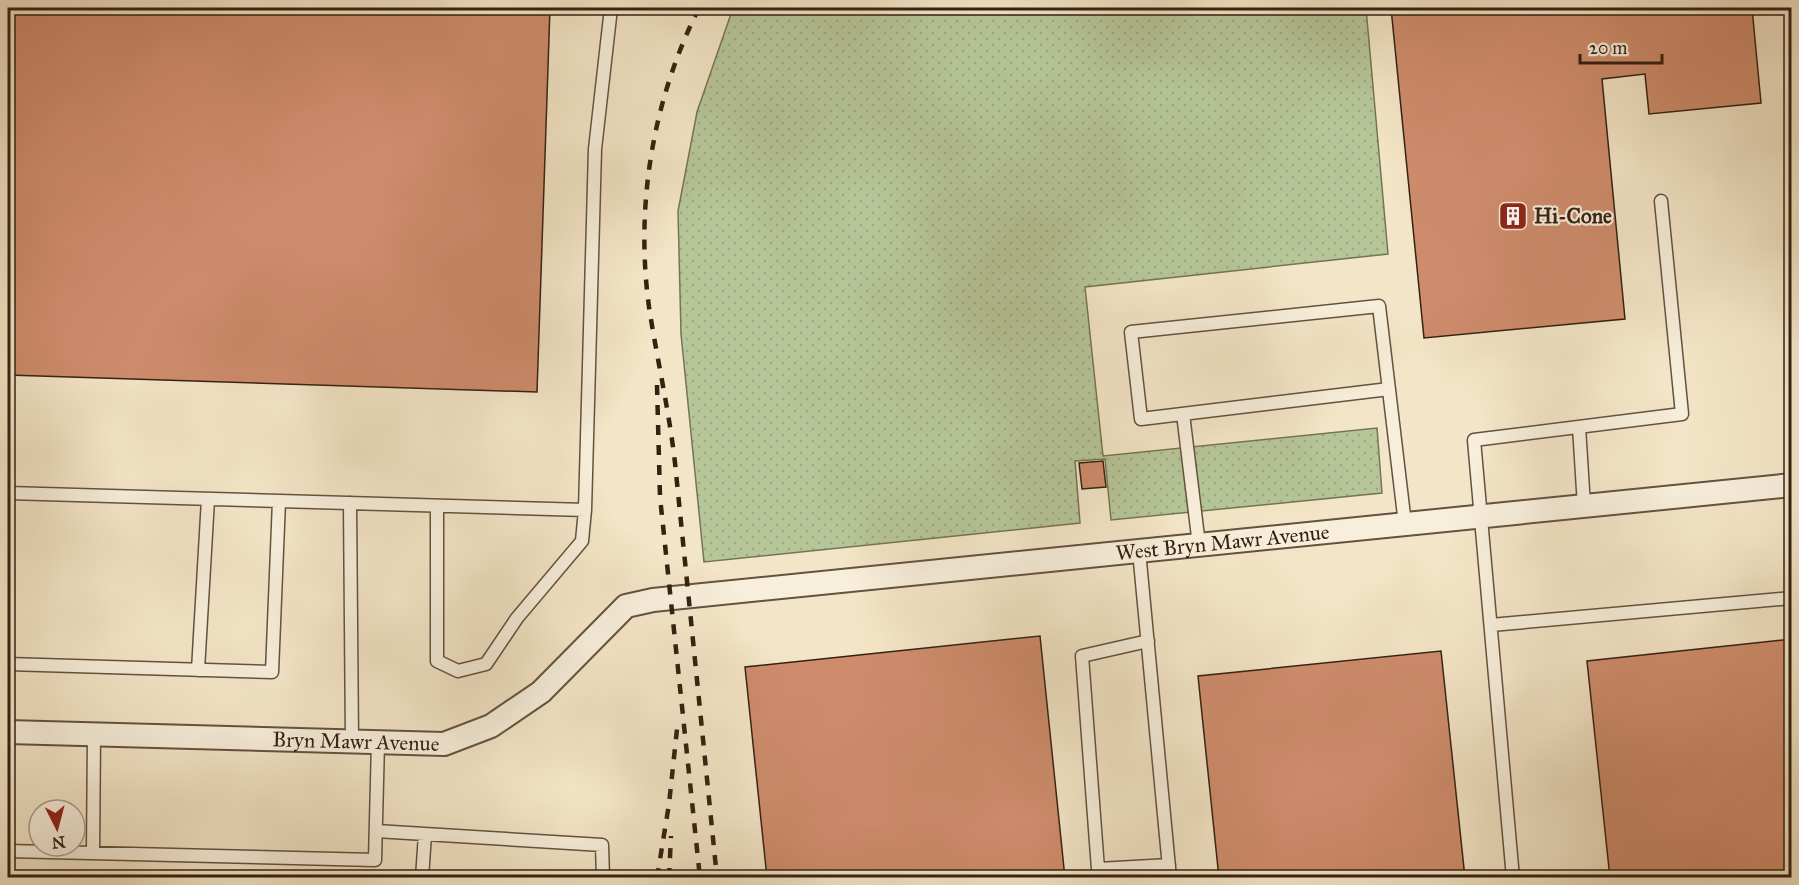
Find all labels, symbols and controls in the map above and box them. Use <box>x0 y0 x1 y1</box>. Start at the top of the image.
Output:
scale bar <box>1580 27 1662 65</box>
text: 20 m <box>1589 37 1627 59</box>
building icon: Hi-Cone <box>1497 200 1529 232</box>
place label: Hi-Cone <box>1534 203 1612 229</box>
street label: West Bryn Mawr Avenue <box>1115 519 1331 566</box>
street label: Bryn Mawr Avenue <box>272 726 440 757</box>
north arrow <box>27 798 87 858</box>
text: N <box>50 832 66 853</box>

